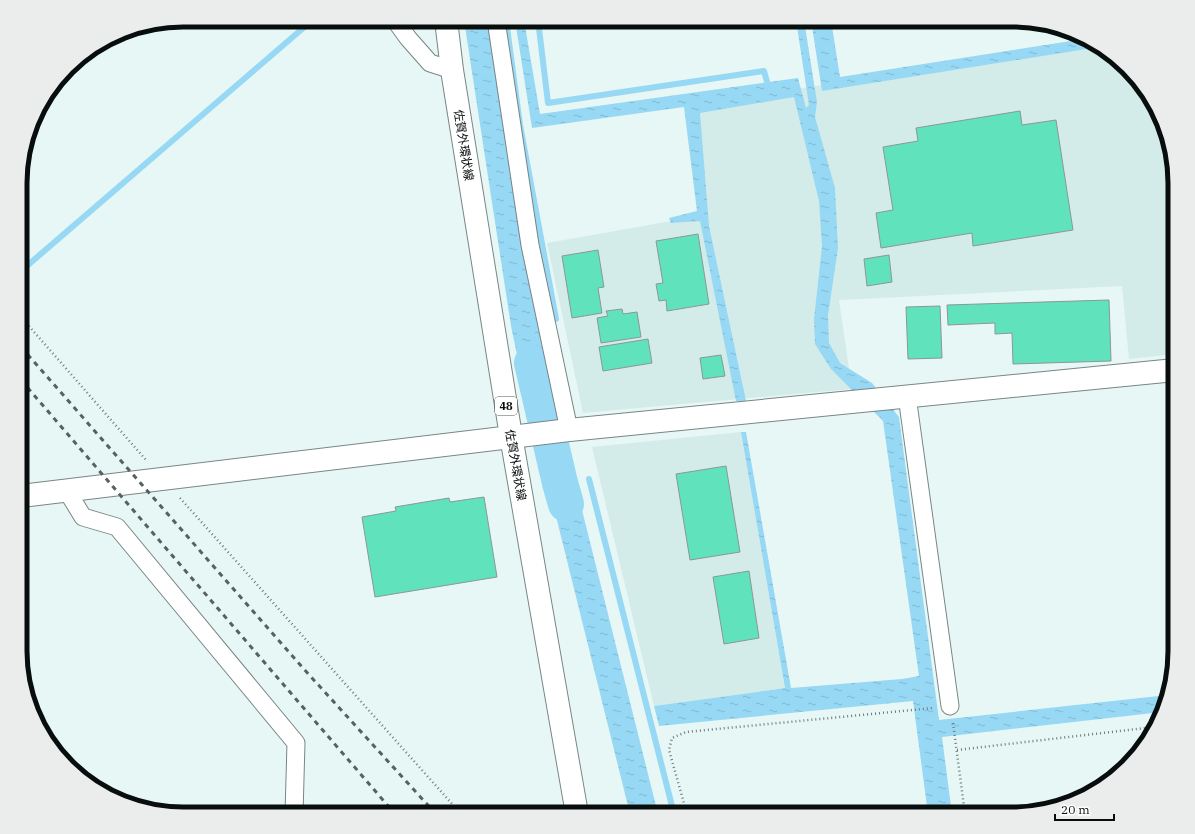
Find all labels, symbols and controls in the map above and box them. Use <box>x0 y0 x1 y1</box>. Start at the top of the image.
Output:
street label: 佐賀外環状線 <box>451 108 477 182</box>
road number: 48 <box>495 397 517 415</box>
street label: 佐賀外環状線 <box>502 428 530 502</box>
scale bar <box>1055 796 1114 822</box>
text: 20 m <box>1061 802 1090 817</box>

